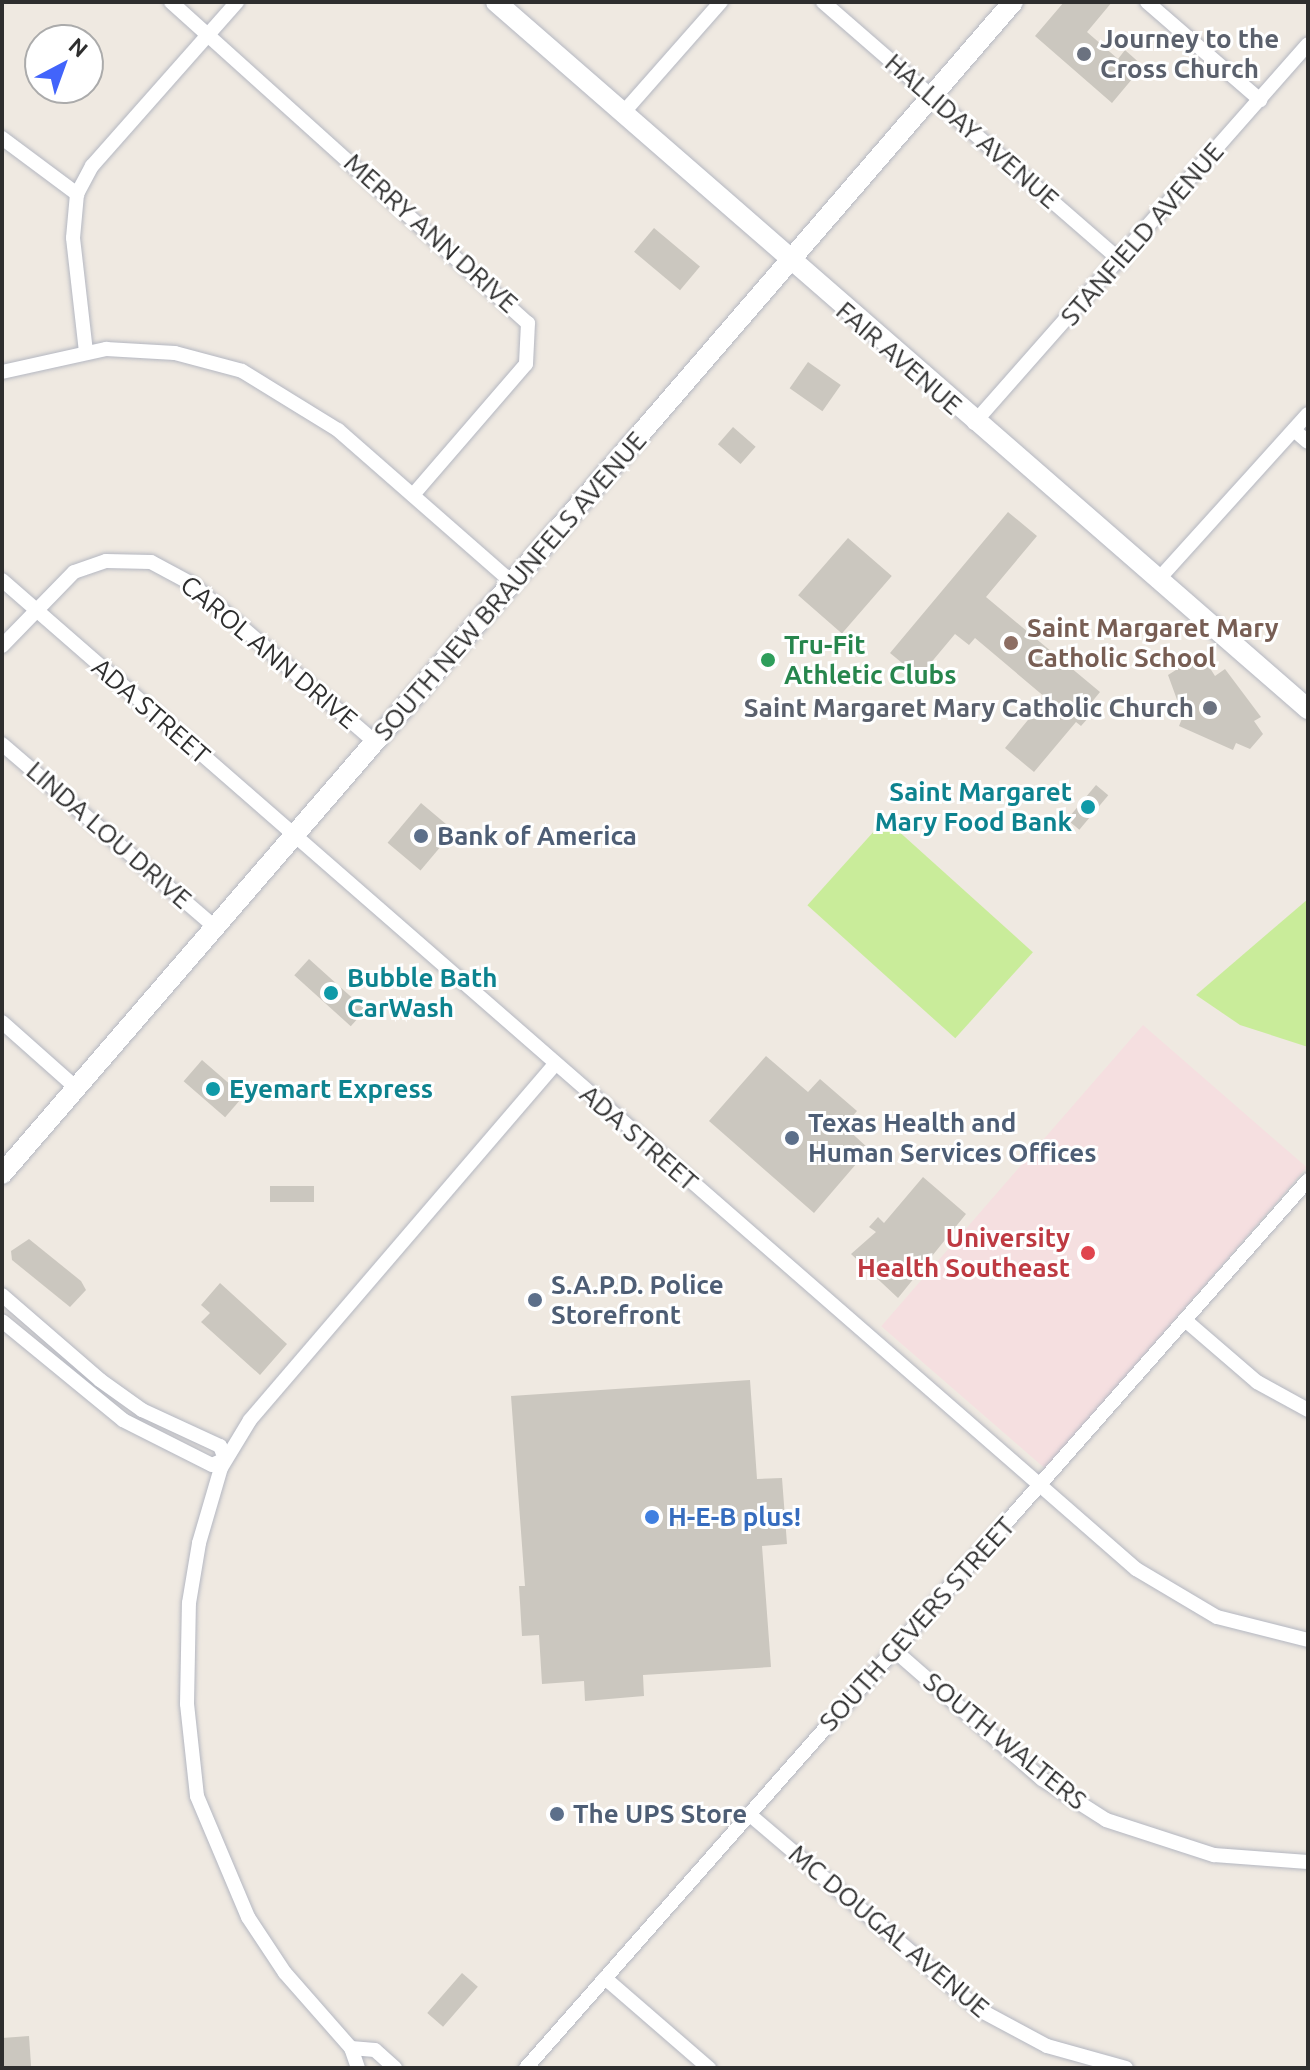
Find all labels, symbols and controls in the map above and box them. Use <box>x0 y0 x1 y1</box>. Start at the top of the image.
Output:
place label: Journey to the Cross Church <box>1100 23 1279 84</box>
north arrow <box>24 24 104 104</box>
text: N <box>64 32 93 62</box>
marker: Journey to the Cross Church <box>1075 45 1093 63</box>
street label: HALLIDAY AVENUE <box>879 47 1065 215</box>
street label: STANFIELD AVENUE <box>1054 136 1230 332</box>
street label: MERRY ANN DRIVE <box>338 147 524 319</box>
street label: FAIR AVENUE <box>830 295 968 421</box>
street label: SOUTH NEW BRAUNFELS AVENUE <box>367 425 653 747</box>
street label: CAROL ANN DRIVE <box>174 569 364 735</box>
place label: Saint Margaret Mary Catholic School <box>1027 612 1278 674</box>
place label: Tru-Fit Athletic Clubs <box>784 629 956 690</box>
marker: Saint Margaret Mary Catholic School <box>1002 634 1020 652</box>
street label: ADA STREET <box>86 651 216 771</box>
marker: Tru-Fit Athletic Clubs <box>759 651 777 669</box>
place label: Saint Margaret Mary Catholic Church <box>744 692 1194 724</box>
marker: Saint Margaret Mary Catholic Church <box>1201 699 1219 717</box>
street label: LINDA LOU DRIVE <box>20 755 198 915</box>
place label: Saint Margaret Mary Food Bank <box>875 776 1072 838</box>
marker: Saint Margaret Mary Food Bank <box>1079 798 1097 816</box>
place label: Bank of America <box>437 820 637 852</box>
marker: Bank of America <box>412 827 430 845</box>
place label: Bubble Bath CarWash <box>347 962 497 1024</box>
marker: Bubble Bath CarWash <box>322 984 340 1002</box>
place label: Eyemart Express <box>229 1073 433 1105</box>
street label: ADA STREET <box>574 1078 704 1198</box>
marker: Eyemart Express <box>204 1080 222 1098</box>
place label: Texas Health and Human Services Offices <box>808 1107 1096 1168</box>
marker: Texas Health and Human Services Offices <box>783 1129 801 1147</box>
place label: University Health Southeast <box>857 1222 1070 1284</box>
marker: University Health Southeast <box>1077 1242 1099 1264</box>
place label: S.A.P.D. Police Storefront <box>551 1269 724 1330</box>
marker: S.A.P.D. Police Storefront <box>526 1291 544 1309</box>
place label: H-E-B plus! <box>668 1501 801 1533</box>
marker: H-E-B plus! <box>643 1508 661 1526</box>
street label: SOUTH GEVERS STREET <box>813 1511 1021 1737</box>
street label: SOUTH WALTERS <box>917 1666 1093 1816</box>
place label: The UPS Store <box>573 1798 747 1830</box>
marker: The UPS Store <box>548 1805 566 1823</box>
street label: MC DOUGAL AVENUE <box>783 1838 995 2024</box>

